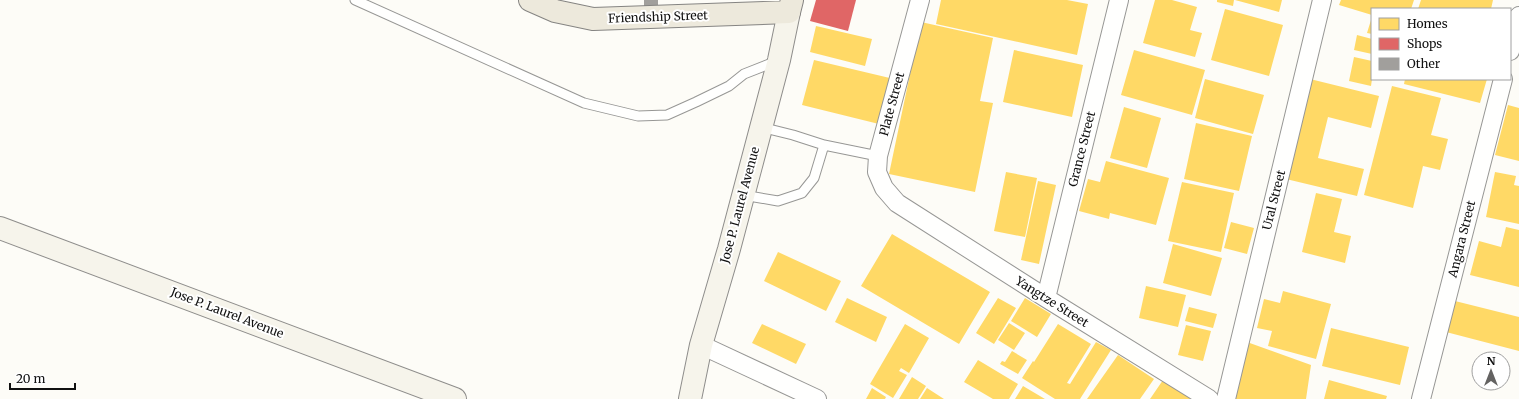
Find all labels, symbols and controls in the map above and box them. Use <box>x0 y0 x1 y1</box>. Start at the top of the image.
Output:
street label: Friendship Street <box>608 7 708 26</box>
legend <box>1371 8 1511 80</box>
text: Homes <box>1407 16 1448 31</box>
text: Shops <box>1407 36 1442 51</box>
text: Other <box>1407 56 1441 71</box>
street label: Plate Street <box>876 70 907 137</box>
street label: Grance Street <box>1065 109 1098 188</box>
street label: Jose P. Laurel Avenue <box>717 145 762 266</box>
street label: Ural Street <box>1259 168 1288 231</box>
street label: Angara Street <box>1444 198 1478 280</box>
street label: Yangtze Street <box>1012 273 1092 330</box>
street label: Jose P. Laurel Avenue <box>168 284 286 341</box>
north arrow <box>1471 351 1511 391</box>
text: N <box>1487 354 1496 368</box>
scale bar <box>10 365 75 391</box>
text: 20 m <box>16 371 45 386</box>

